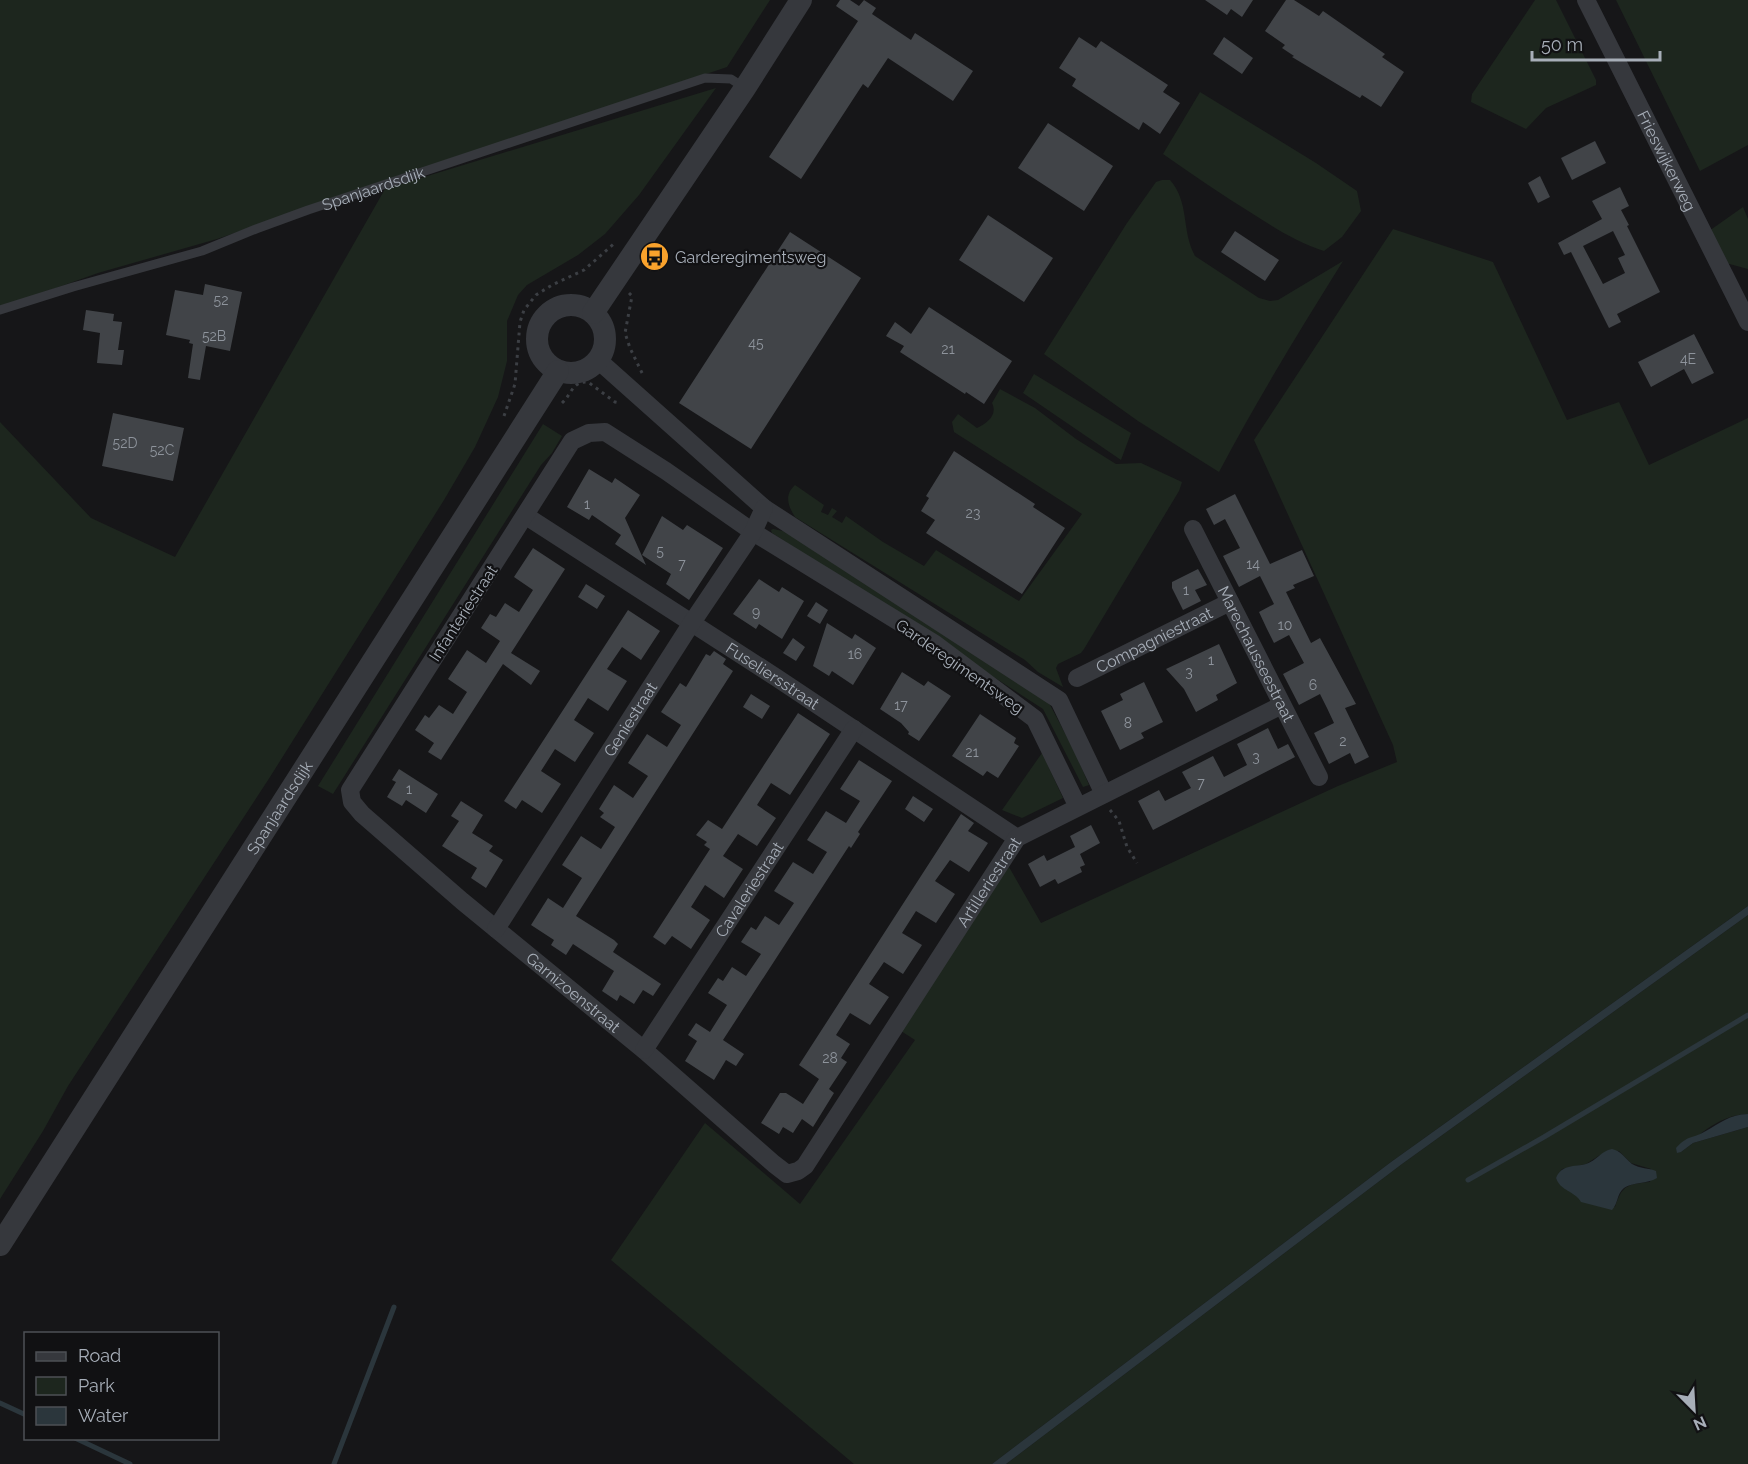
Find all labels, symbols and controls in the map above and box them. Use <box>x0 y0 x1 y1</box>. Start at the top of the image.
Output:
scale bar <box>1532 24 1660 62</box>
text: 50 m <box>1541 34 1583 55</box>
street label: Frieswijkerweg <box>1633 108 1700 214</box>
street label: Spanjaardsdijk <box>320 163 428 215</box>
bus stop icon: Garderegimentsweg <box>638 241 670 273</box>
place label: Garderegimentsweg <box>675 248 826 267</box>
house number: 52 <box>214 292 228 308</box>
house number: 52B <box>202 328 226 344</box>
house number: 45 <box>748 335 764 351</box>
house number: 21 <box>941 341 955 357</box>
house number: 4E <box>1680 351 1696 367</box>
house number: 52D <box>113 435 137 451</box>
house number: 52C <box>150 442 175 458</box>
house number: 1 <box>584 496 590 512</box>
house number: 23 <box>966 505 980 521</box>
house number: 5 <box>656 543 664 559</box>
house number: 7 <box>678 556 686 572</box>
house number: 14 <box>1246 556 1260 572</box>
street label: Infanteriestraat <box>425 561 502 665</box>
house number: 1 <box>1183 582 1189 598</box>
street label: Marechausseestraat <box>1214 583 1299 726</box>
street label: Compagniestraat <box>1093 603 1216 677</box>
house number: 9 <box>752 604 760 620</box>
street label: Garderegimentsweg <box>892 615 1027 718</box>
house number: 10 <box>1278 617 1292 633</box>
street label: Fuseliersstraat <box>722 639 823 714</box>
house number: 16 <box>848 646 862 662</box>
house number: 1 <box>1208 652 1214 668</box>
house number: 3 <box>1185 664 1193 680</box>
house number: 6 <box>1309 677 1317 693</box>
street label: Geniestraat <box>600 678 662 760</box>
house number: 17 <box>894 697 908 713</box>
house number: 8 <box>1124 715 1132 731</box>
house number: 2 <box>1339 733 1347 749</box>
house number: 21 <box>965 744 979 760</box>
house number: 3 <box>1252 749 1260 765</box>
street label: Spanjaardsdijk <box>243 757 317 858</box>
house number: 7 <box>1197 775 1205 791</box>
house number: 1 <box>406 781 412 797</box>
street label: Artilleriestraat <box>953 833 1026 931</box>
street label: Cavaleriestraat <box>711 838 788 941</box>
street label: Garnizoenstraat <box>522 948 624 1037</box>
house number: 28 <box>822 1050 838 1066</box>
legend <box>24 1332 219 1440</box>
text: Road <box>78 1345 121 1366</box>
text: Park <box>78 1375 115 1396</box>
north arrow <box>1664 1380 1724 1440</box>
text: Water <box>78 1405 129 1426</box>
text: N <box>1690 1412 1709 1434</box>

